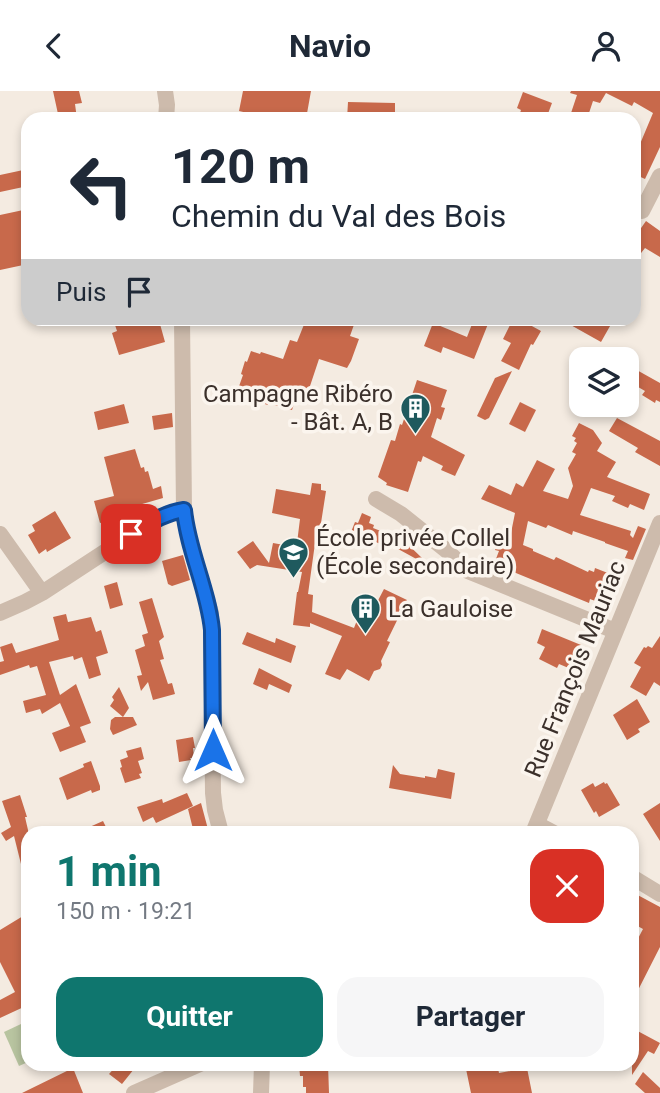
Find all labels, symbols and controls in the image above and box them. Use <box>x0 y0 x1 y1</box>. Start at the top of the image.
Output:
icon: back <box>35 27 73 65</box>
text: Navio <box>289 27 371 65</box>
icon: person <box>587 27 625 65</box>
text: 120 m <box>171 138 310 195</box>
icon: left <box>56 140 147 231</box>
text: Chemin du Val des Bois <box>171 197 506 235</box>
icon: arrive <box>120 273 158 311</box>
text: Puis <box>56 277 106 307</box>
map controls <box>569 347 639 417</box>
button: layers <box>569 347 639 417</box>
place label: Campagne Ribéro - Bât. A, B <box>203 380 393 436</box>
building icon: Campagne Ribéro - Bât. A, B <box>399 391 433 435</box>
pin <box>101 504 161 564</box>
icon: arrive <box>112 515 150 553</box>
place label: École privée Collel (École secondaire) <box>316 524 514 580</box>
school or university icon: École privée Collel (École secondaire) <box>276 535 310 579</box>
street label: Rue François Mauriac <box>519 557 631 781</box>
building icon: La Gauloise <box>348 592 382 636</box>
place label: La Gauloise <box>388 595 513 623</box>
position arrow <box>176 713 250 787</box>
text: 1 min <box>56 847 162 896</box>
button: close <box>530 849 604 923</box>
text: 150 m · 19:21 <box>56 898 195 925</box>
button: Quitter <box>56 977 323 1057</box>
button: Partager <box>337 977 604 1057</box>

